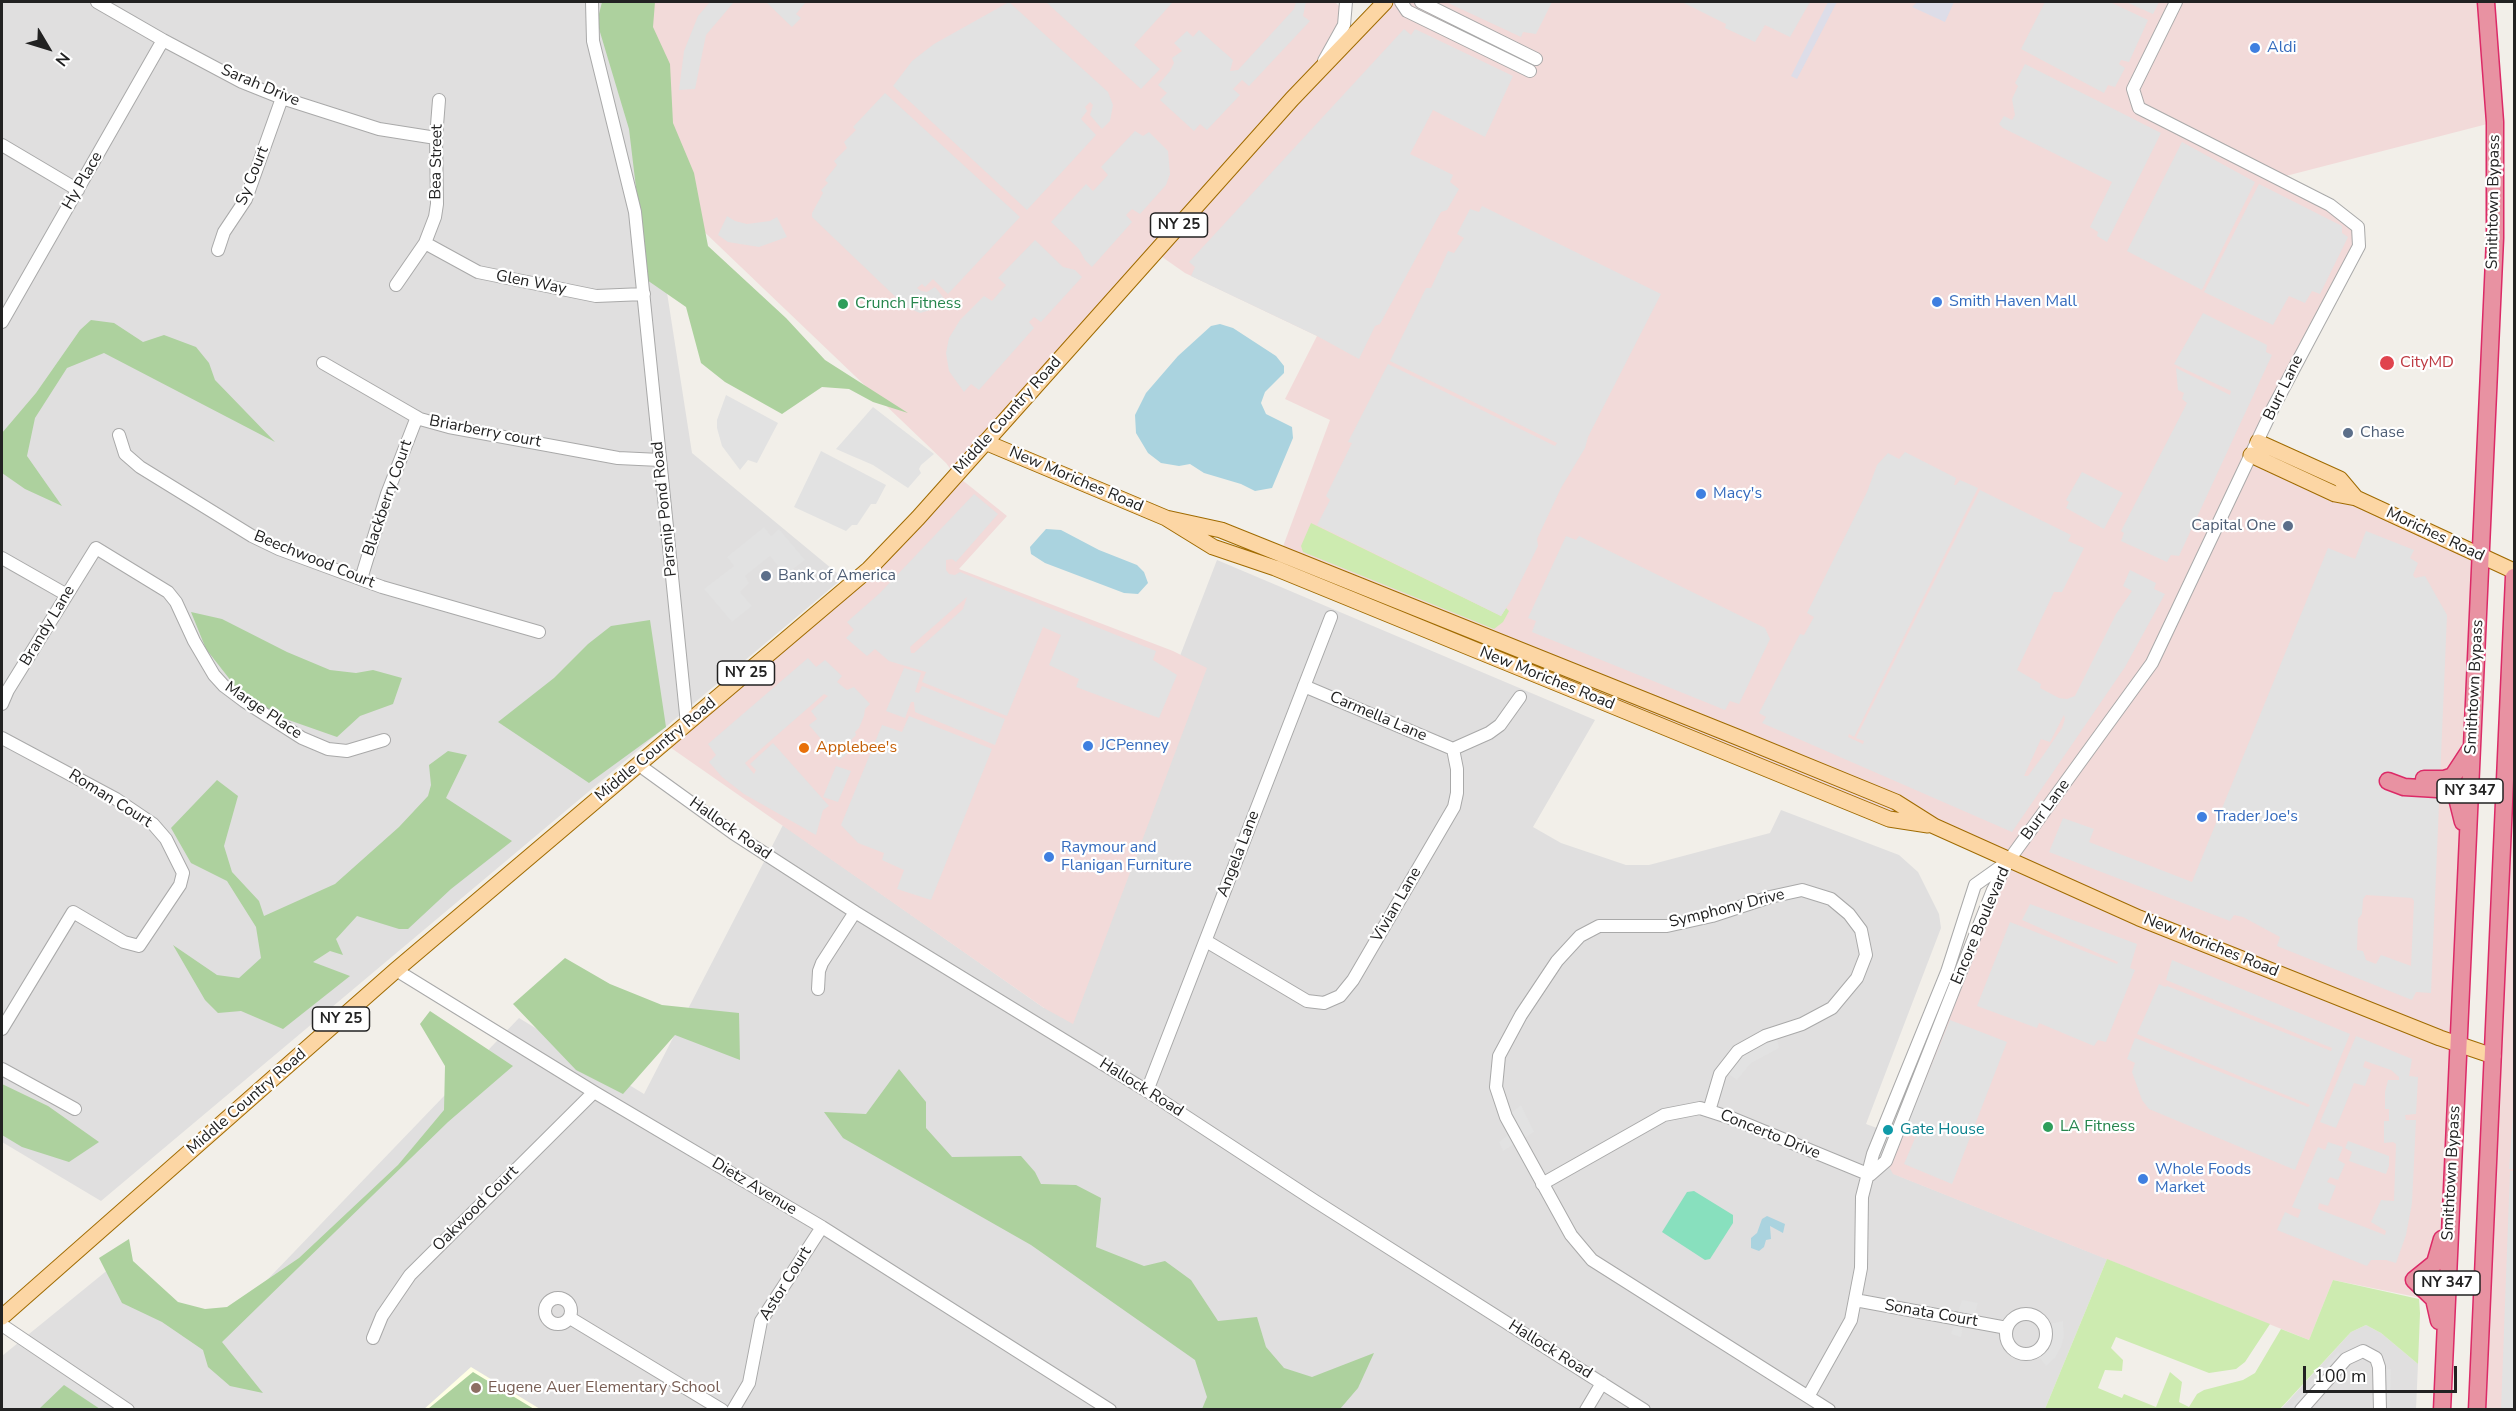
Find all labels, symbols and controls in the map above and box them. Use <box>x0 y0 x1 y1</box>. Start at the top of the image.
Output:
north arrow <box>18 18 78 78</box>
place label: Aldi <box>2267 38 2296 58</box>
marker: Aldi <box>2248 41 2262 55</box>
text: N <box>50 48 75 71</box>
street label: Sarah Drive <box>218 61 302 111</box>
street label: Bea Street <box>427 124 447 200</box>
street label: Smithtown Bypass <box>2483 134 2505 270</box>
street label: Sy Court <box>233 144 273 208</box>
street label: Hy Place <box>59 149 107 213</box>
road number: NY 25 <box>1150 213 1208 237</box>
street label: Glen Way <box>494 267 568 299</box>
place label: Smith Haven Mall <box>1949 292 2077 312</box>
place label: Crunch Fitness <box>855 294 961 314</box>
marker: Smith Haven Mall <box>1930 295 1944 309</box>
marker: Crunch Fitness <box>836 297 850 311</box>
street label: Burr Lane <box>2260 352 2308 424</box>
street label: Middle Country Road <box>950 353 1066 479</box>
place label: CityMD <box>2400 353 2454 373</box>
marker: CityMD <box>2378 354 2396 372</box>
street label: Briarberry court <box>427 412 543 452</box>
place label: Chase <box>2360 423 2405 443</box>
marker: Chase <box>2341 426 2355 440</box>
street label: Blackberry Court <box>359 437 417 559</box>
street label: Parsnip Pond Road <box>648 440 682 578</box>
street label: New Moriches Road <box>1006 443 1146 517</box>
place label: Macy's <box>1713 484 1762 504</box>
marker: Macy's <box>1694 487 1708 501</box>
street label: Moriches Road <box>2383 504 2487 566</box>
place label: Capital One <box>2191 516 2276 536</box>
marker: Capital One <box>2281 519 2295 533</box>
street label: Beechwood Court <box>251 527 377 593</box>
place label: Bank of America <box>778 566 896 586</box>
marker: Bank of America <box>759 569 773 583</box>
street label: Brandy Lane <box>16 582 80 670</box>
street label: Smithtown Bypass <box>2462 619 2488 755</box>
street label: New Moriches Road <box>1477 643 1617 715</box>
road number: NY 25 <box>718 661 774 685</box>
street label: Marge Place <box>221 678 305 744</box>
street label: Carmella Lane <box>1326 688 1430 746</box>
street label: Middle Country Road <box>592 694 720 806</box>
place label: JCPenney <box>1100 736 1169 756</box>
place label: Applebee's <box>816 738 897 758</box>
marker: JCPenney <box>1081 739 1095 753</box>
marker: Applebee's <box>797 741 811 755</box>
street label: Roman Court <box>65 766 155 832</box>
street label: Burr Lane <box>2018 776 2074 844</box>
road number: NY 347 <box>2437 779 2503 803</box>
street label: Hallock Road <box>685 794 775 864</box>
place label: Trader Joe's <box>2214 807 2298 827</box>
street label: Angela Lane <box>1214 808 1264 900</box>
marker: Trader Joe's <box>2195 810 2209 824</box>
place label: Raymour and Flanigan Furniture <box>1061 838 1192 876</box>
marker: Raymour and Flanigan Furniture <box>1042 850 1056 864</box>
street label: Vivian Lane <box>1368 864 1426 946</box>
street label: Encore Boulevard <box>1948 864 2014 988</box>
street label: Symphony Drive <box>1667 885 1787 933</box>
street label: New Moriches Road <box>2141 910 2281 982</box>
road number: NY 25 <box>312 1007 370 1031</box>
street label: Middle Country Road <box>183 1045 311 1159</box>
street label: Hallock Road <box>1095 1055 1187 1121</box>
street label: Smithtown Bypass <box>2439 1105 2465 1241</box>
street label: Concerto Drive <box>1717 1106 1823 1164</box>
place label: LA Fitness <box>2060 1117 2135 1137</box>
place label: Gate House <box>1900 1120 1984 1140</box>
marker: LA Fitness <box>2041 1120 2055 1134</box>
marker: Gate House <box>1881 1123 1895 1137</box>
street label: Dietz Avenue <box>708 1154 800 1220</box>
place label: Whole Foods Market <box>2155 1160 2251 1198</box>
street label: Oakwood Court <box>429 1162 523 1256</box>
marker: Whole Foods Market <box>2136 1172 2150 1186</box>
street label: Astor Court <box>756 1244 816 1324</box>
road number: NY 347 <box>2414 1271 2480 1295</box>
street label: Sonata Court <box>1883 1296 1979 1332</box>
street label: Hallock Road <box>1504 1317 1596 1383</box>
scale bar <box>2306 1354 2460 1392</box>
text: 100 m <box>2314 1364 2366 1388</box>
place label: Eugene Auer Elementary School <box>488 1378 720 1398</box>
marker: Eugene Auer Elementary School <box>469 1381 483 1395</box>

